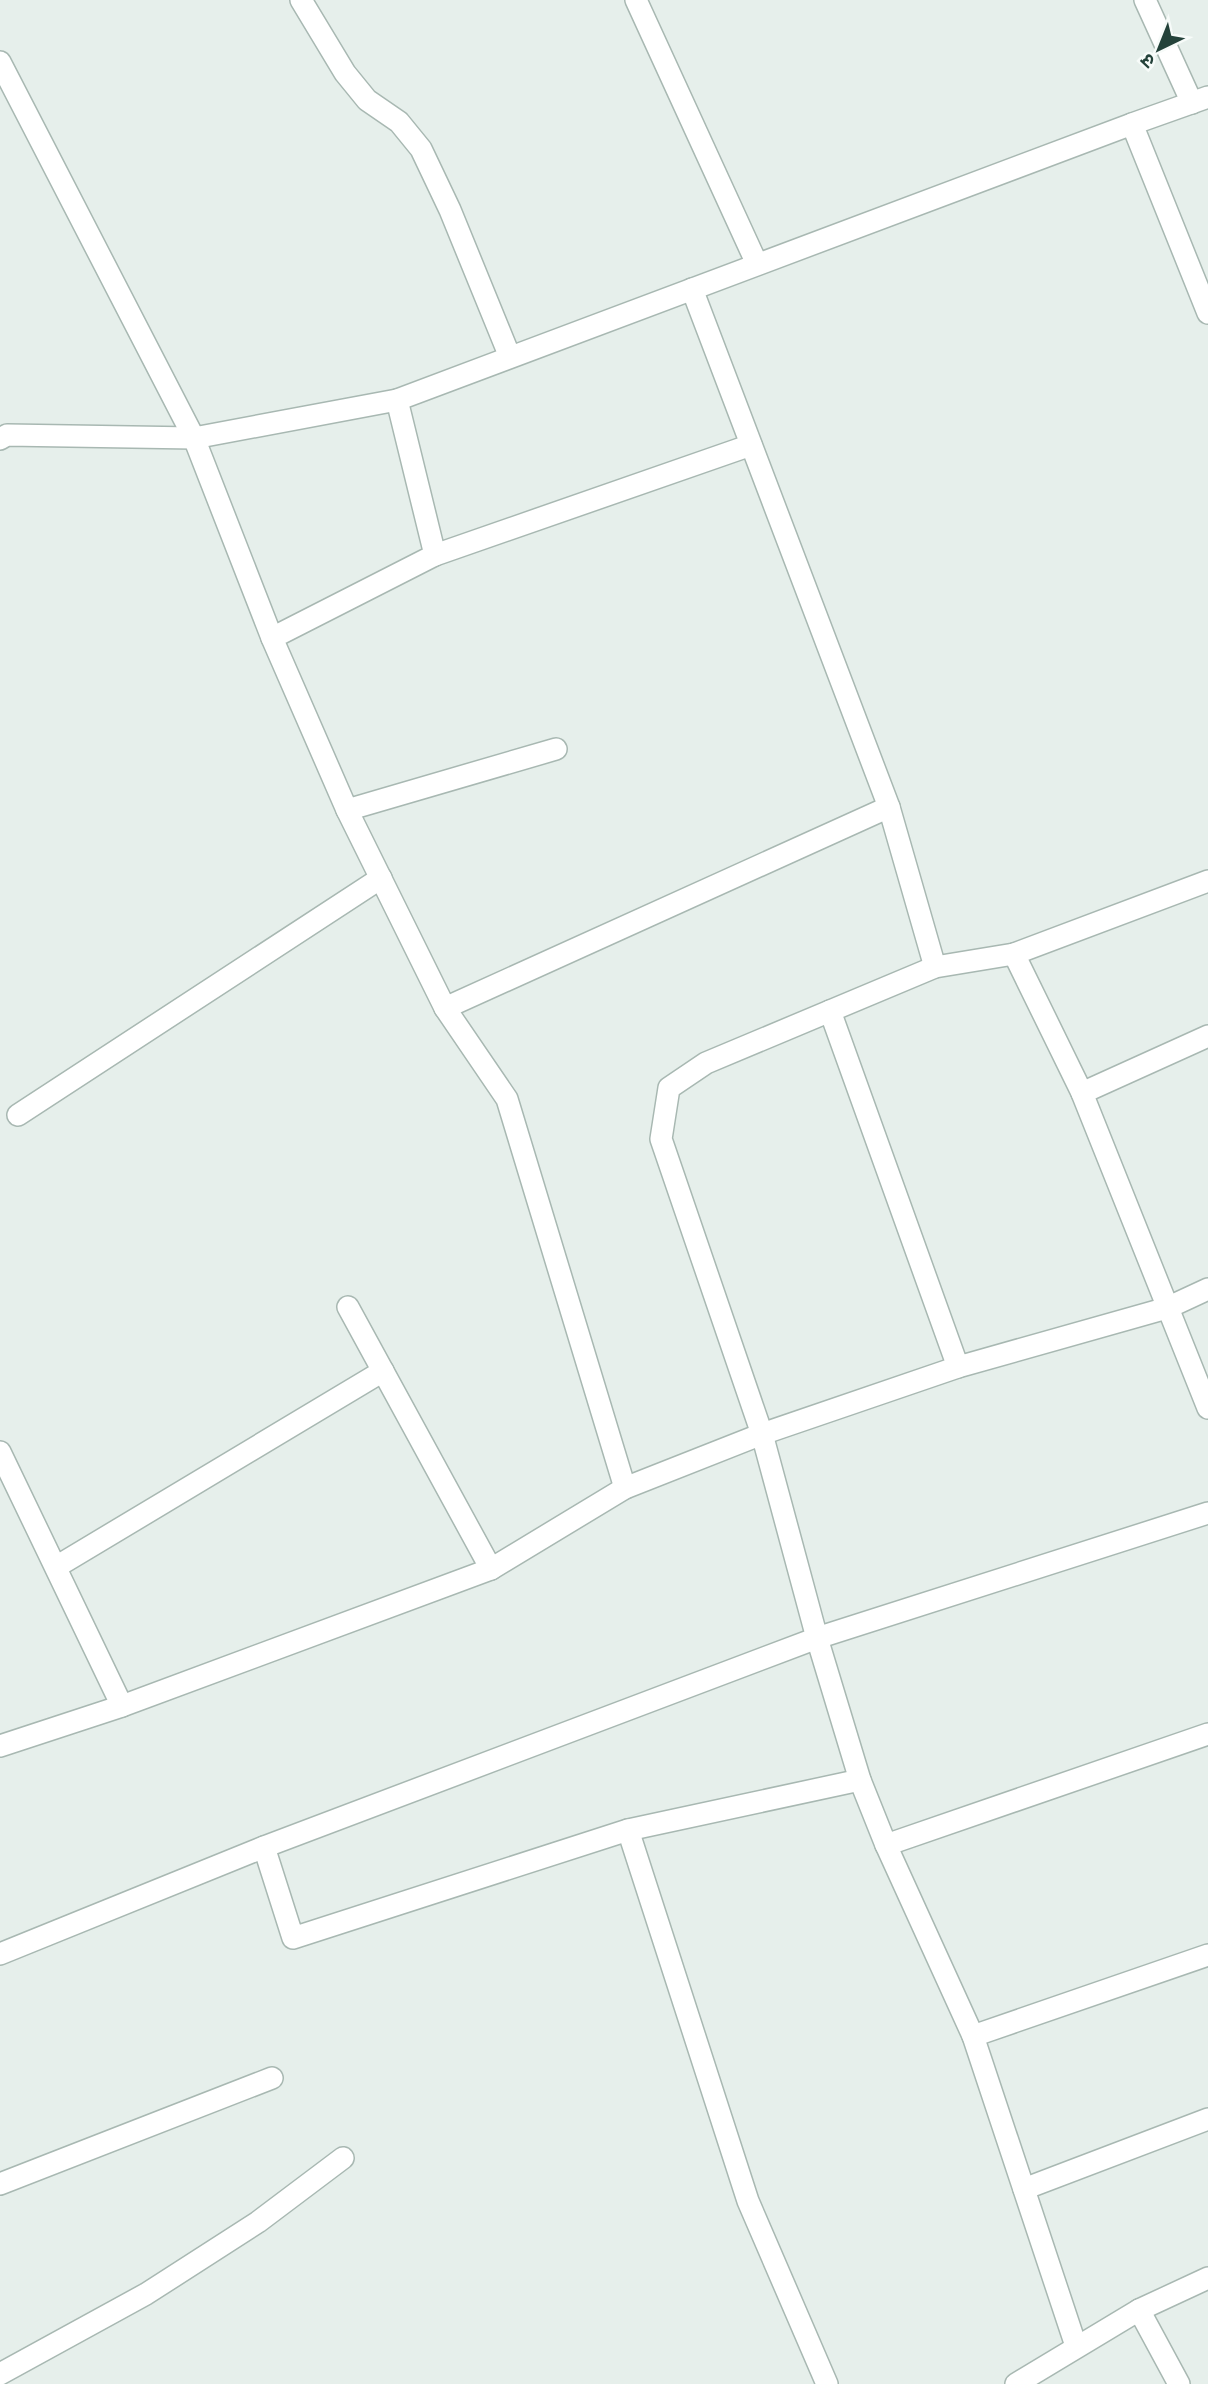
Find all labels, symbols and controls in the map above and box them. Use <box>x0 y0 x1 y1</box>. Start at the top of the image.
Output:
north arrow <box>1124 14 1194 84</box>
text: उ <box>1135 48 1160 73</box>

